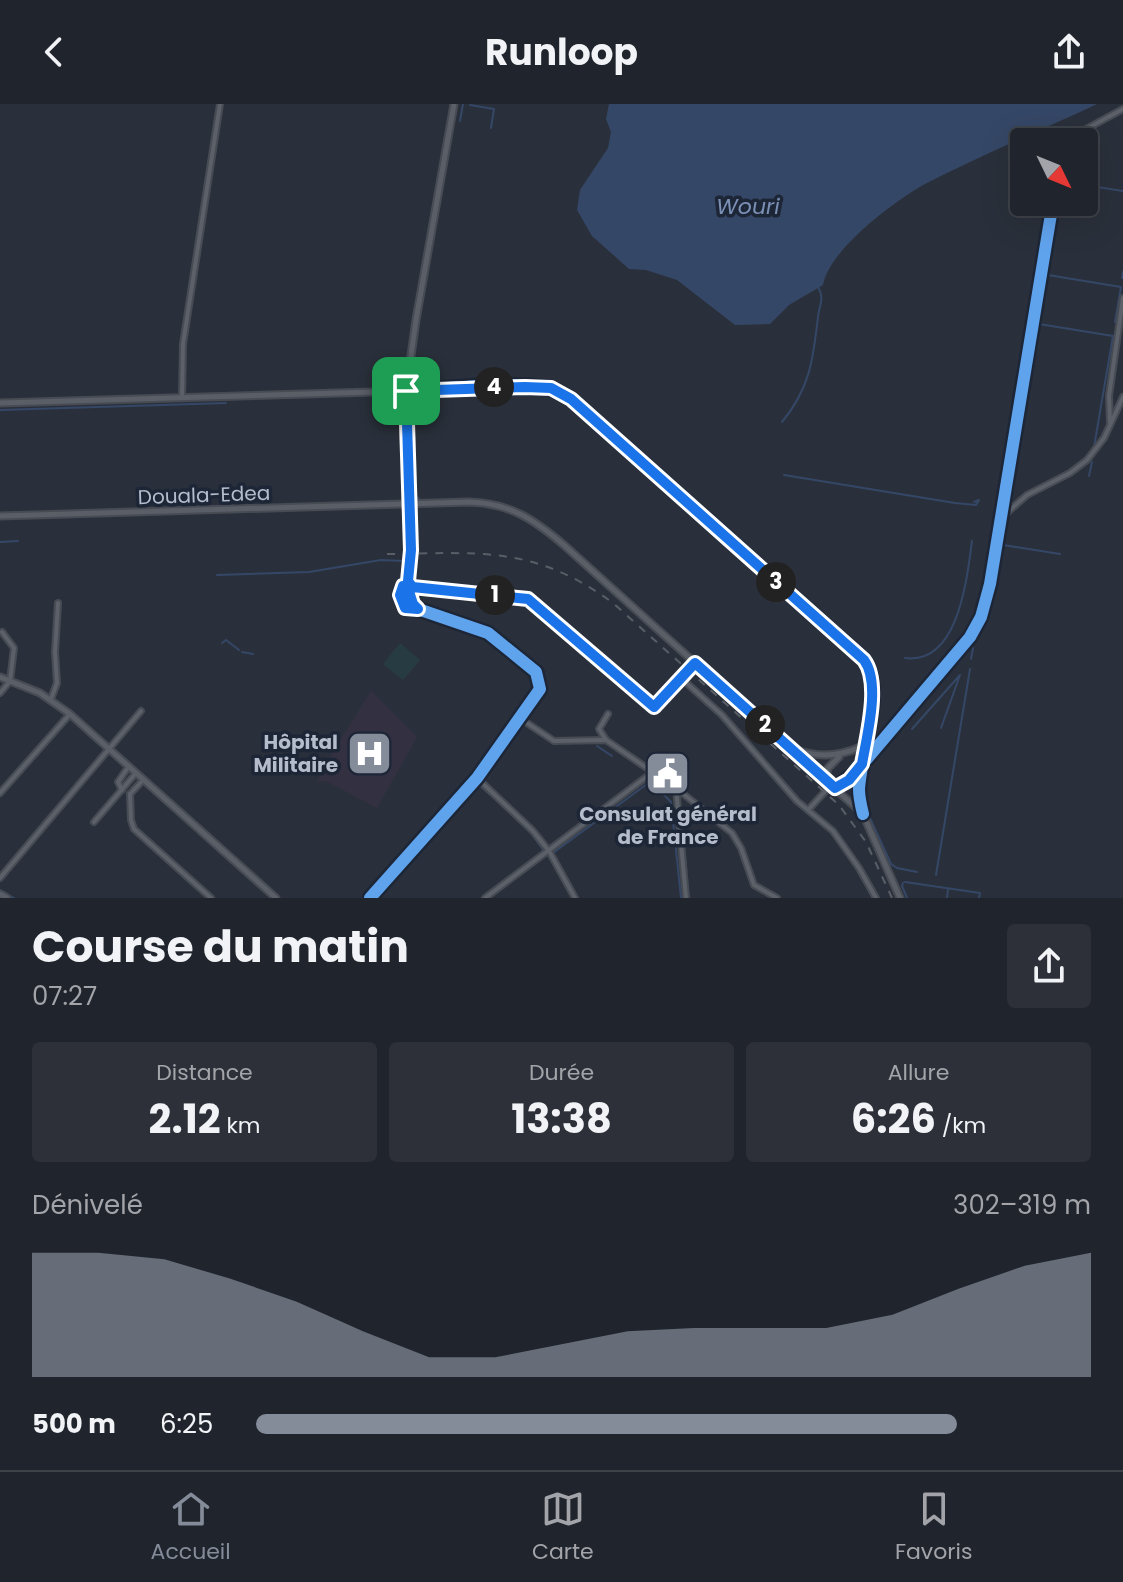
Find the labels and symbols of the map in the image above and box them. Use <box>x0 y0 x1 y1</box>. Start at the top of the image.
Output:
north arrow <box>1010 128 1098 216</box>
water label: Wouri <box>716 191 780 222</box>
pin <box>372 357 440 425</box>
pin: 4 <box>474 367 514 407</box>
street label: Douala-Edea <box>137 479 271 511</box>
pin: 3 <box>756 562 796 602</box>
pin: 1 <box>475 575 515 615</box>
pin: 2 <box>745 705 785 745</box>
place label: Hôpital Militaire <box>253 728 338 779</box>
hospital icon: Hôpital Militaire <box>345 730 393 778</box>
public building icon: Consulat général de France <box>644 750 692 798</box>
place label: Consulat général de France <box>579 800 757 851</box>

